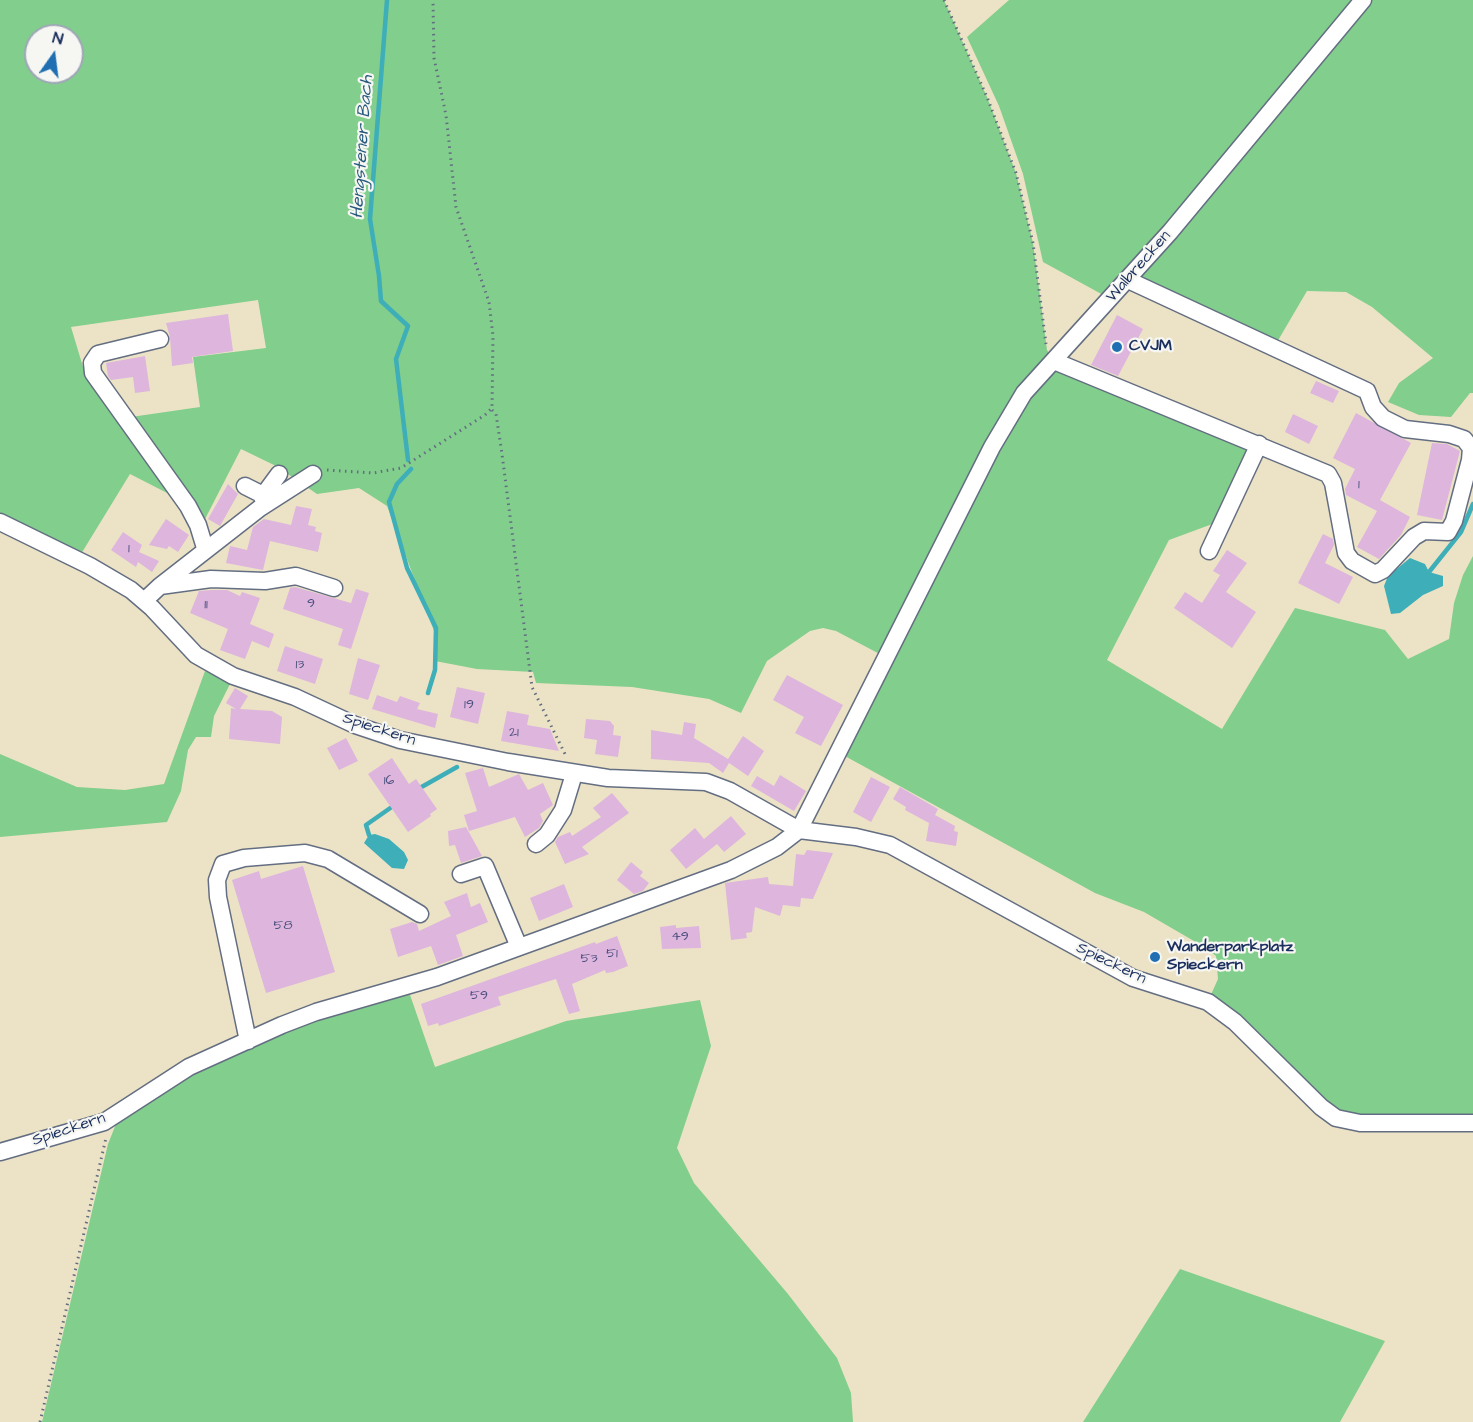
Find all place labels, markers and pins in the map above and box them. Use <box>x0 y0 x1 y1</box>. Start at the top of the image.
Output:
place label: CVJM <box>1129 337 1172 357</box>
marker: CVJM <box>1110 340 1124 354</box>
place label: Wanderparkplatz Spieckern <box>1167 938 1294 976</box>
marker: Wanderparkplatz Spieckern <box>1148 950 1162 964</box>

